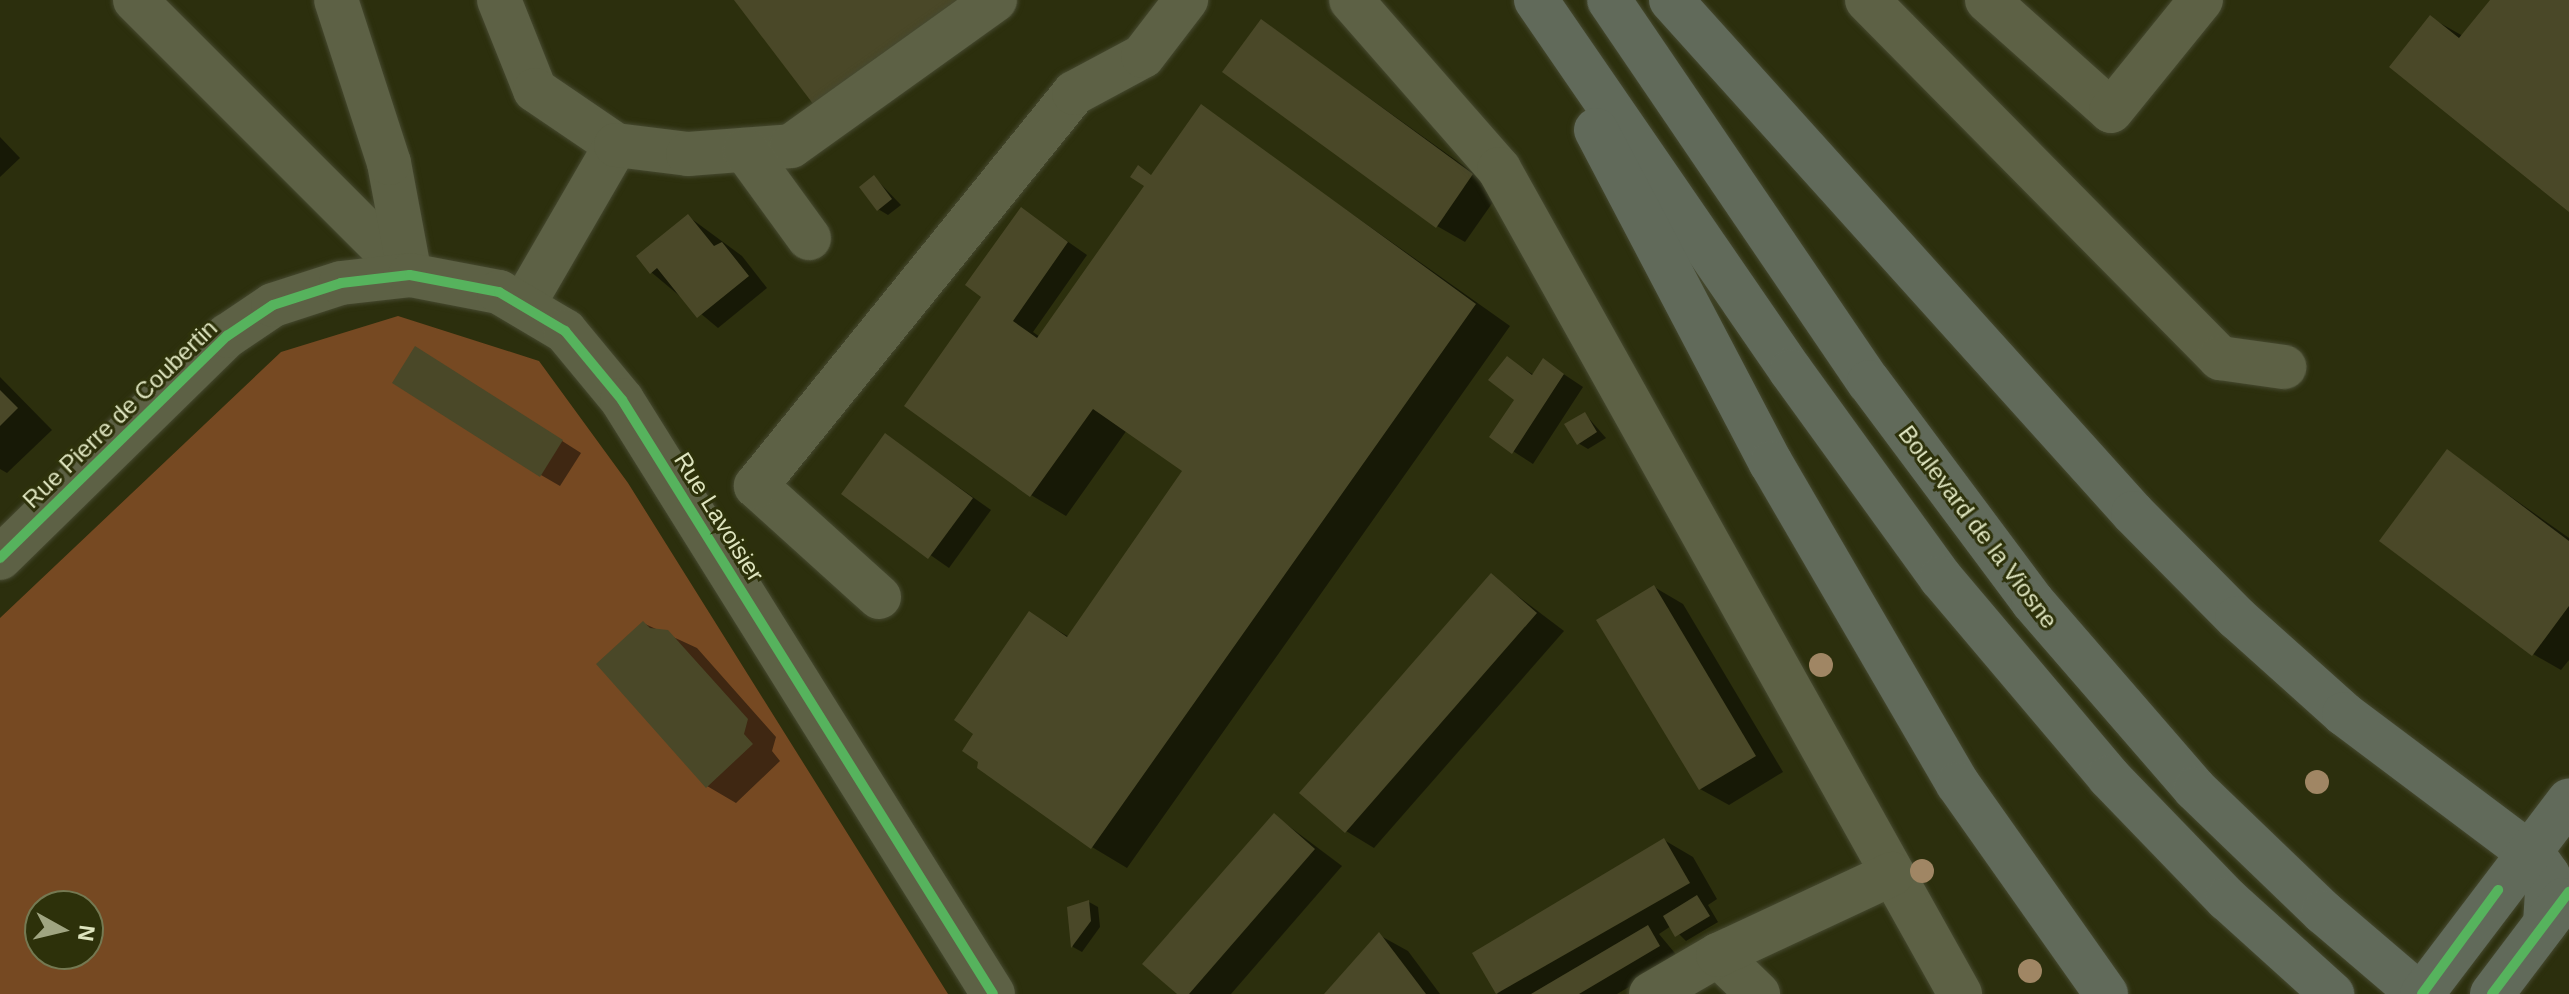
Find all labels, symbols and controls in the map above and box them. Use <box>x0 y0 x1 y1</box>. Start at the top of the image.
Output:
street label: Rue Pierre de Coubertin <box>17 314 223 514</box>
street label: Boulevard de la Viosne <box>1892 420 2064 634</box>
street label: Rue Lavoisier <box>668 447 770 587</box>
north arrow <box>24 890 104 970</box>
text: N <box>73 924 100 943</box>

